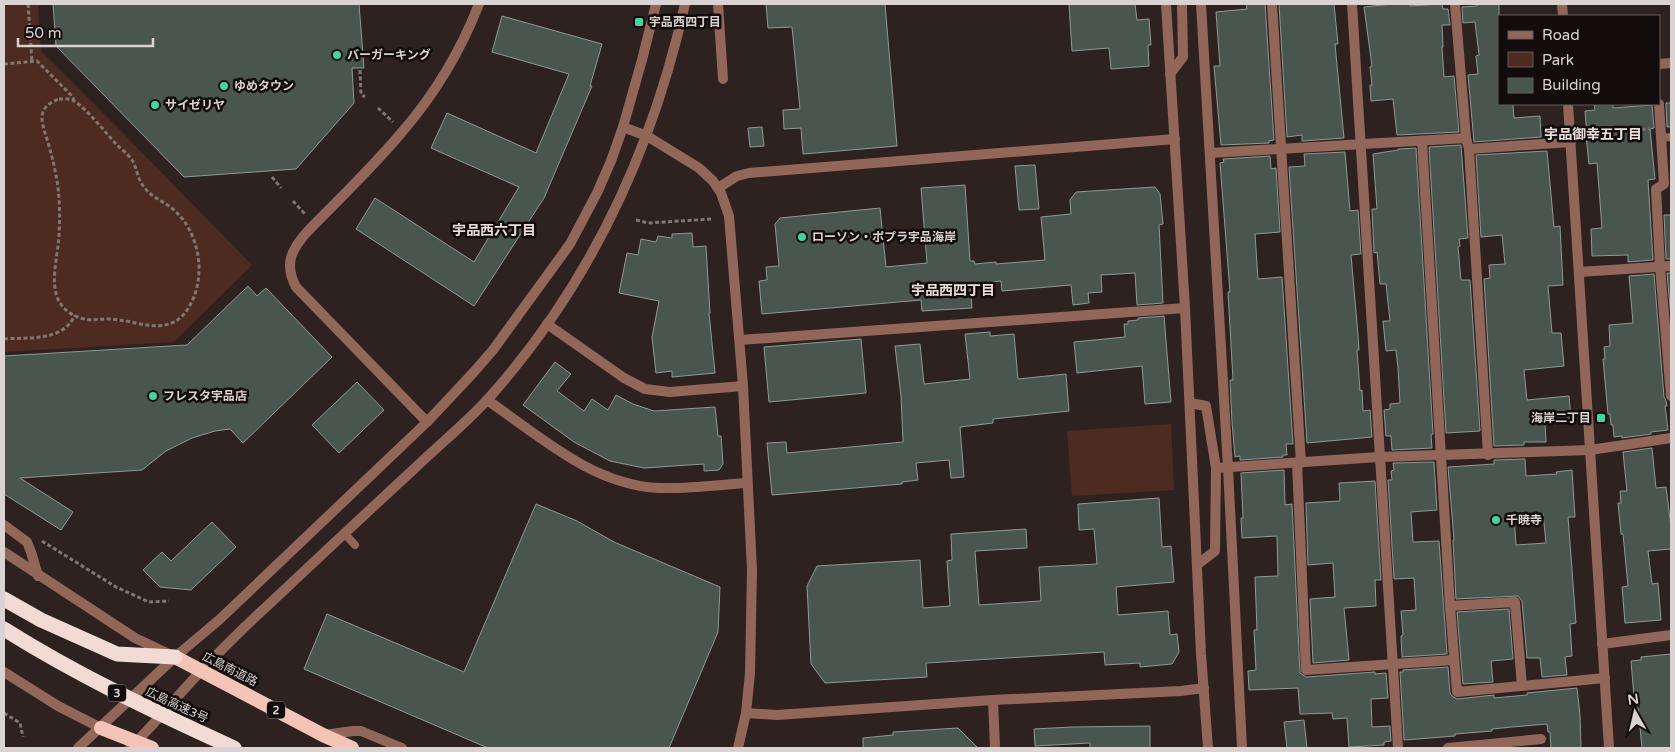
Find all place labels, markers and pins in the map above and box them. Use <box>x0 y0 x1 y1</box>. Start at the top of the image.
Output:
place label: 宇品西四丁目 <box>649 15 721 29</box>
marker: 宇品西四丁目 <box>633 16 645 28</box>
place label: バーガーキング <box>347 48 431 62</box>
marker: バーガーキング <box>331 49 343 61</box>
place label: ゆめタウン <box>234 79 294 93</box>
marker: ゆめタウン <box>218 80 230 92</box>
place label: サイゼリヤ <box>165 98 225 112</box>
marker: サイゼリヤ <box>149 99 161 111</box>
place label: ローソン・ポプラ宇品海岸 <box>812 230 956 244</box>
marker: ローソン・ポプラ宇品海岸 <box>796 231 808 243</box>
place label: フレスタ宇品店 <box>163 389 247 403</box>
marker: フレスタ宇品店 <box>147 390 159 402</box>
place label: 海岸二丁目 <box>1531 411 1591 425</box>
marker: 海岸二丁目 <box>1595 412 1607 424</box>
place label: 千暁寺 <box>1506 513 1542 527</box>
marker: 千暁寺 <box>1490 514 1502 526</box>

